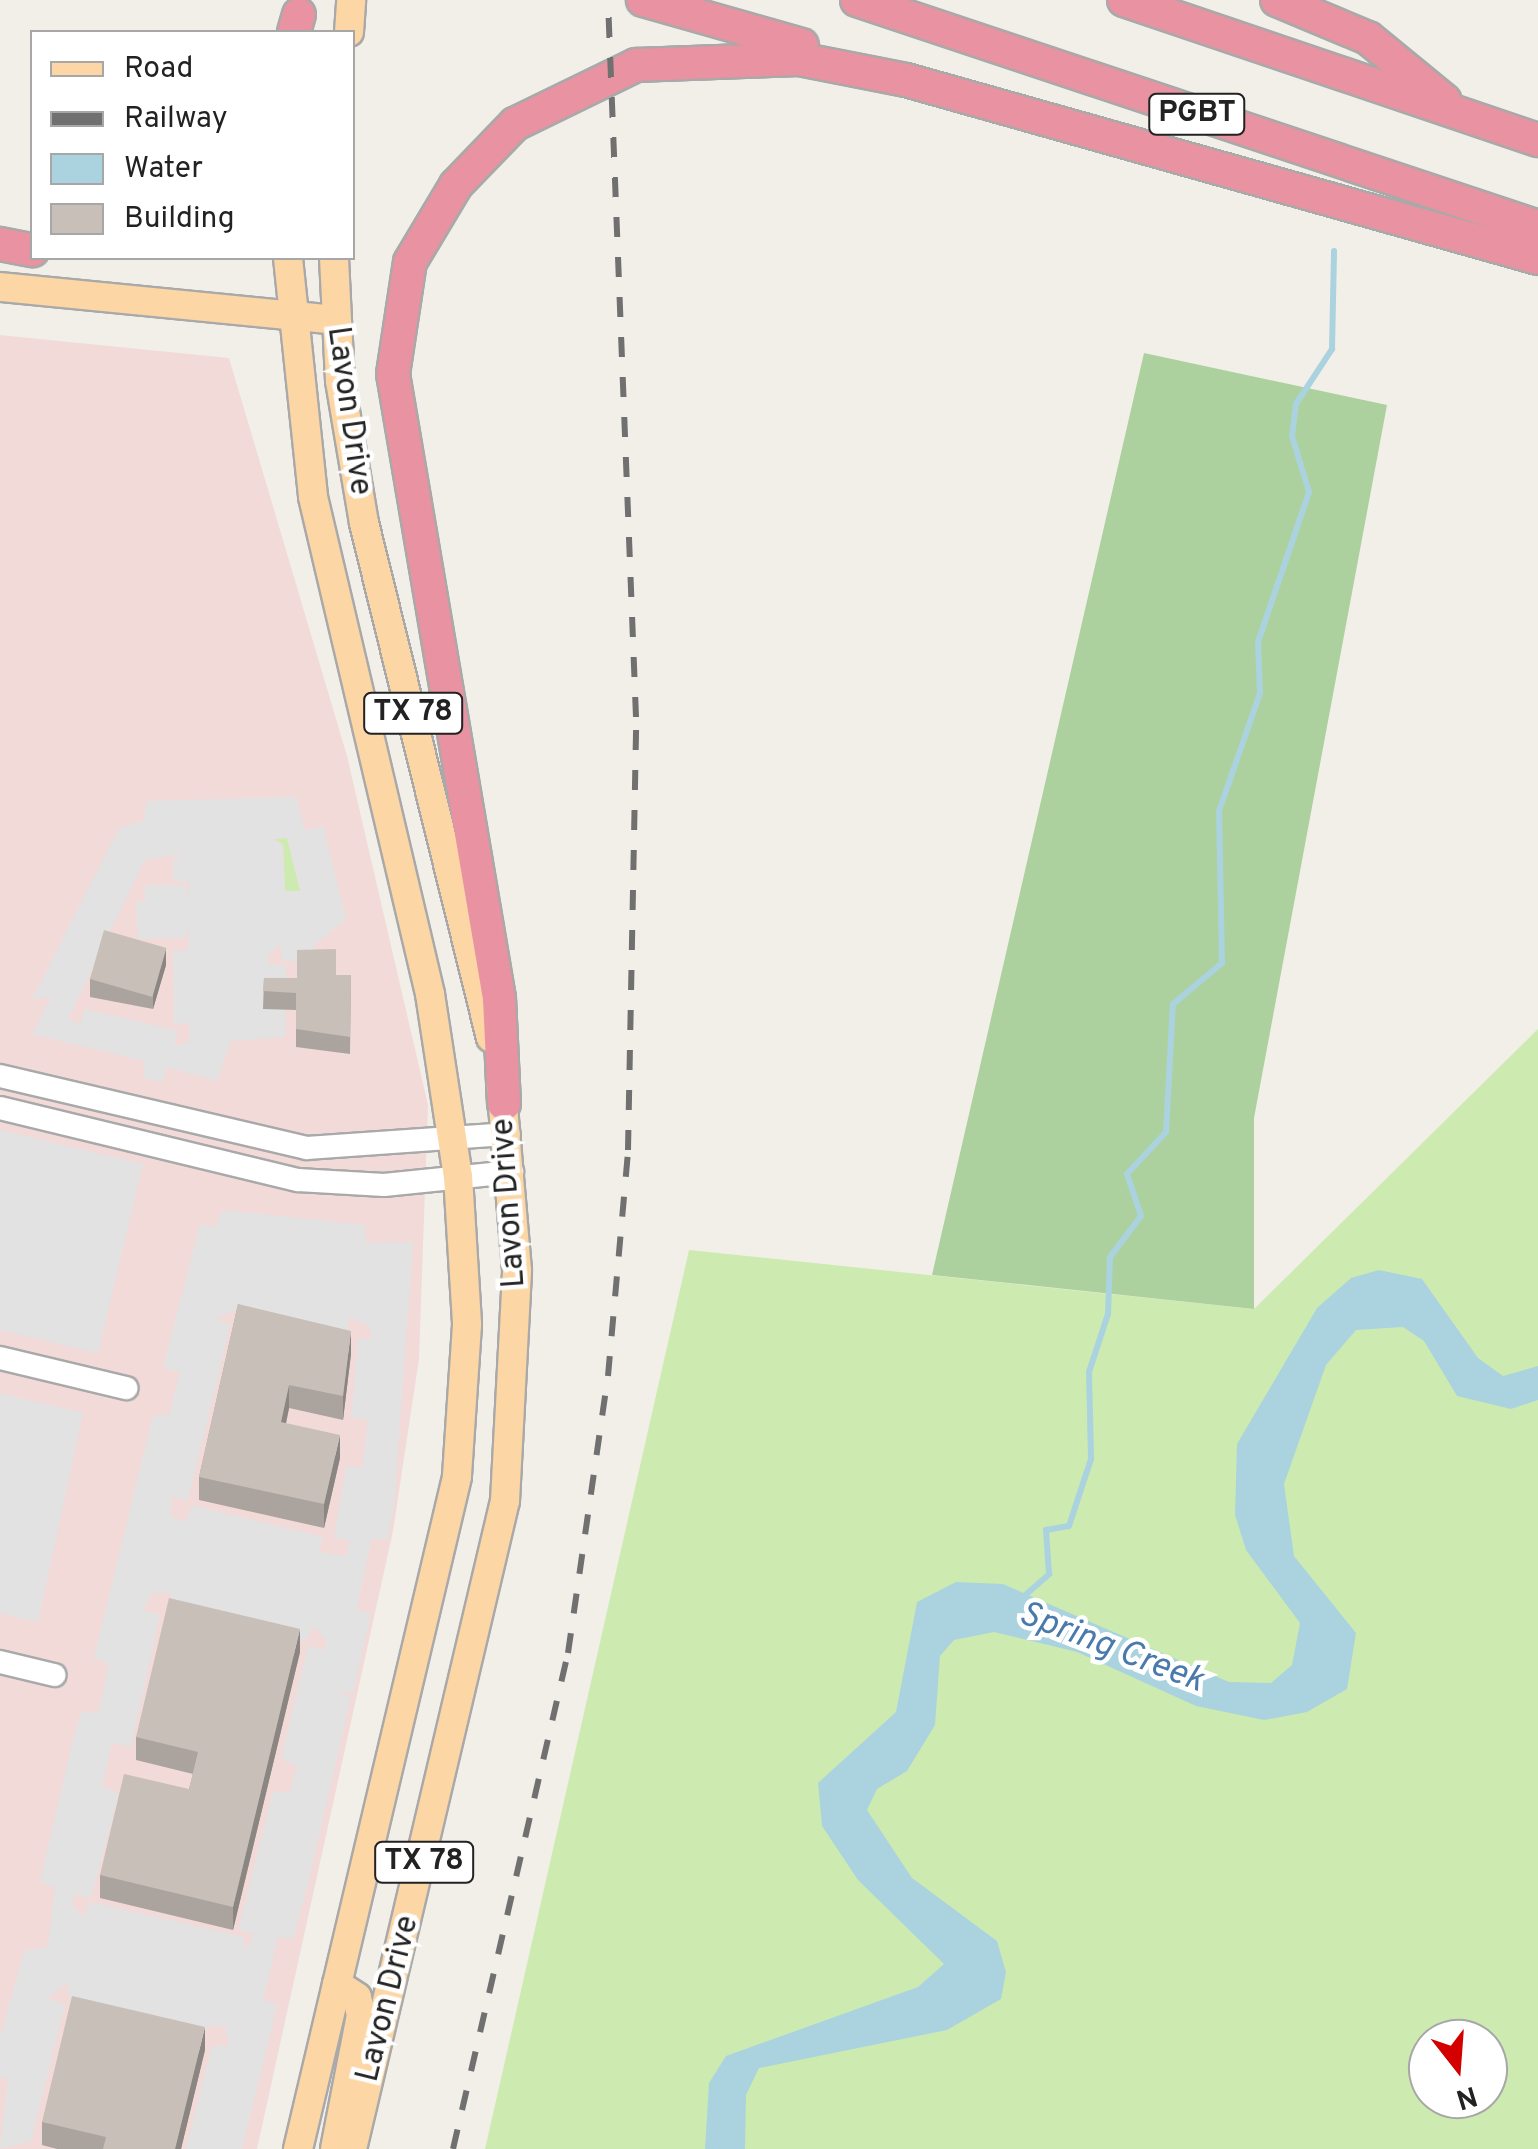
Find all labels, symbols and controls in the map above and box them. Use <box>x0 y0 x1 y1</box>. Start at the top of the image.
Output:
legend <box>30 30 355 260</box>
text: Road <box>124 51 193 88</box>
road number: PGBT <box>1147 89 1247 139</box>
text: Railway <box>124 101 228 138</box>
text: Water <box>124 151 203 188</box>
text: Building <box>124 201 235 238</box>
street label: Lavon Drive <box>317 324 379 498</box>
road number: TX 78 <box>363 688 463 738</box>
street label: Lavon Drive <box>485 1117 535 1289</box>
water label: Spring Creek <box>1012 1593 1210 1703</box>
road number: TX 78 <box>374 1837 474 1887</box>
street label: Lavon Drive <box>350 1912 428 2086</box>
north arrow <box>1408 2019 1508 2119</box>
text: N <box>1451 2076 1481 2116</box>

